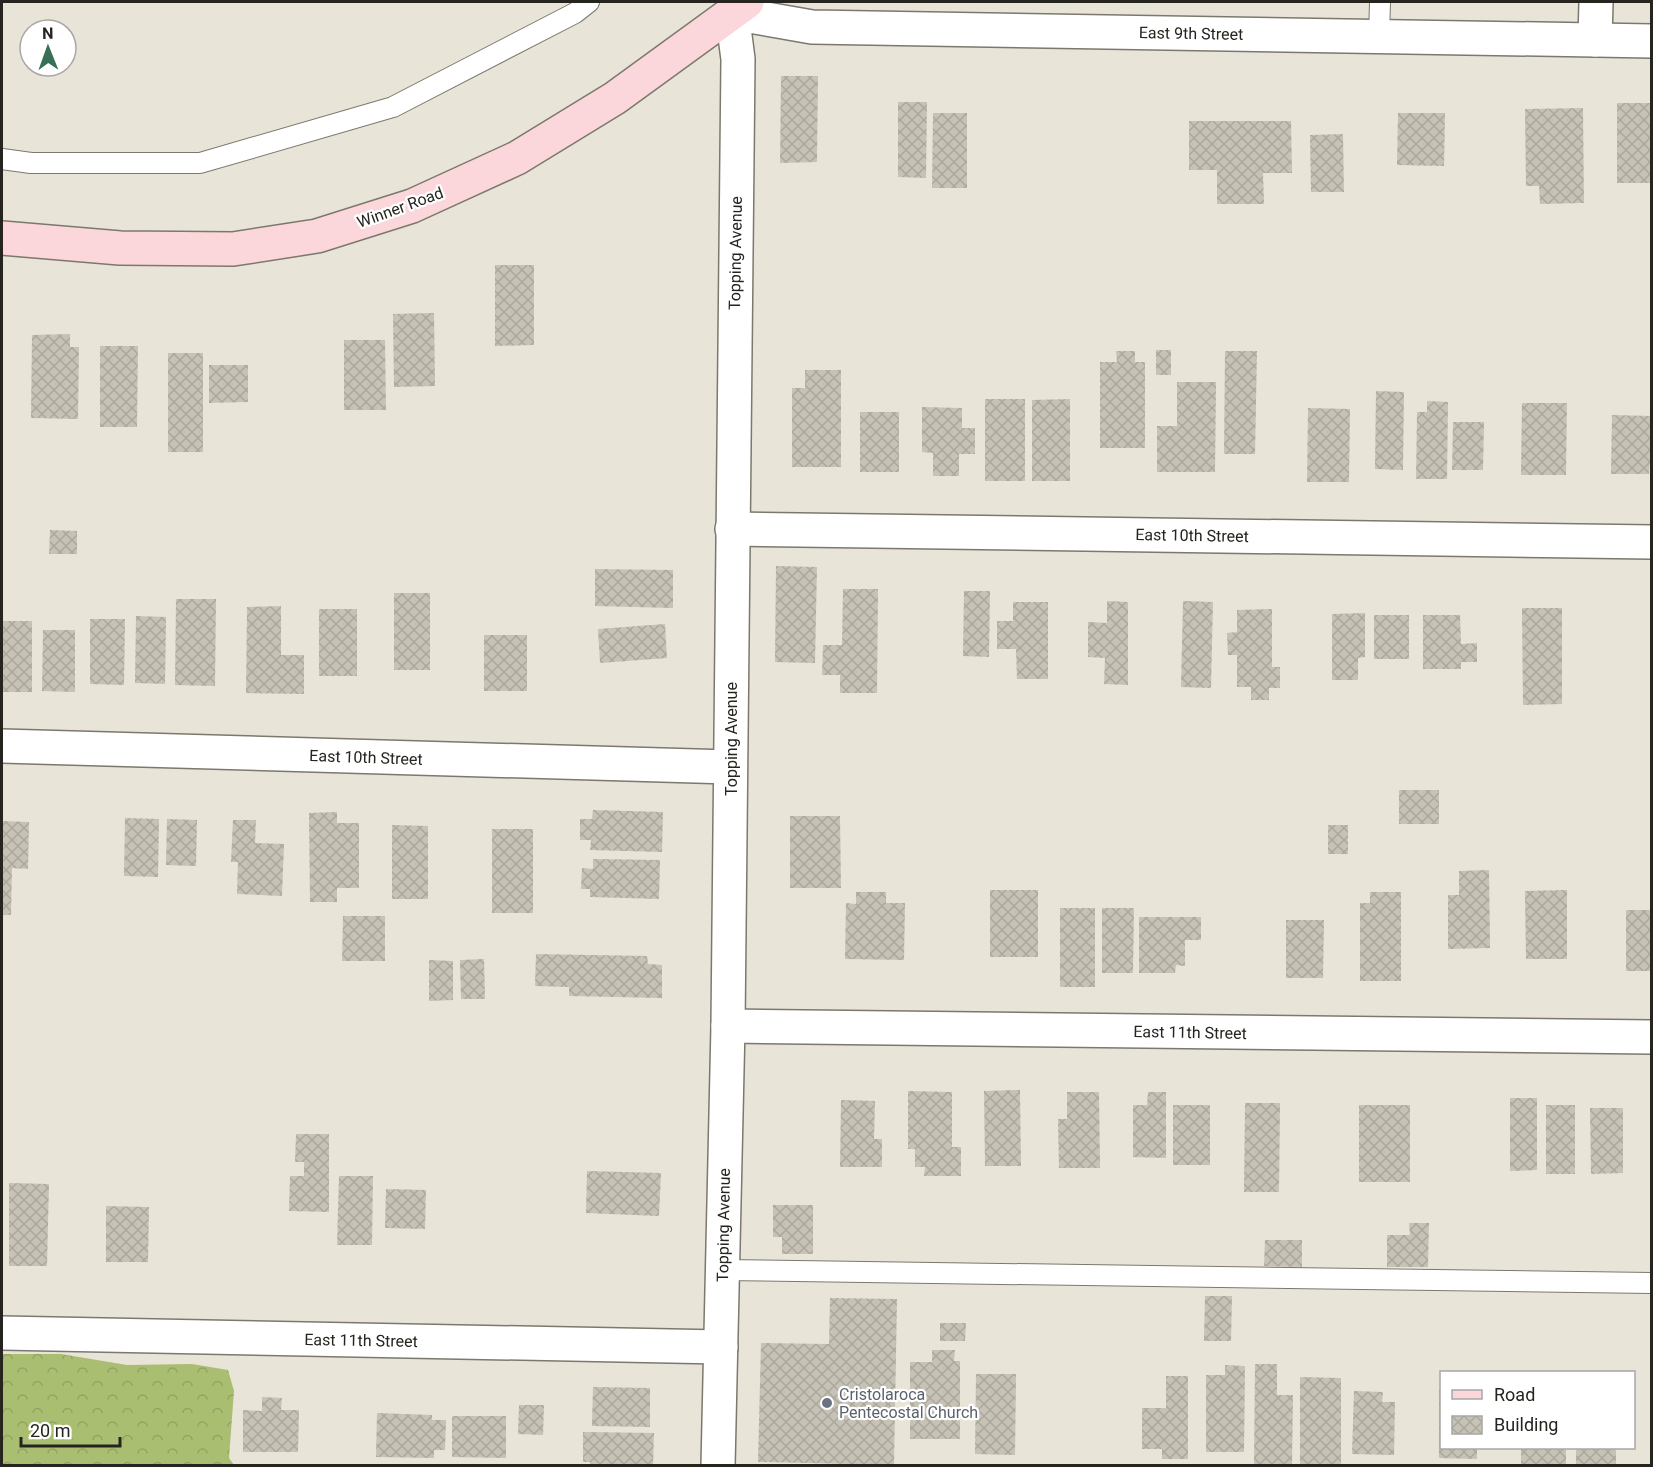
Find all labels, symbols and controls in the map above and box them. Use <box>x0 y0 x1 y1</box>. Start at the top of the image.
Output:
north arrow <box>18 18 78 78</box>
street label: East 9th Street <box>1139 23 1243 44</box>
text: N <box>42 24 54 43</box>
street label: Winner Road <box>354 183 446 232</box>
street label: Topping Avenue <box>725 196 746 310</box>
street label: East 10th Street <box>1135 525 1249 546</box>
street label: Topping Avenue <box>722 682 741 796</box>
street label: East 10th Street <box>309 746 423 769</box>
street label: East 11th Street <box>1133 1022 1247 1043</box>
street label: Topping Avenue <box>713 1168 734 1282</box>
street label: East 11th Street <box>304 1330 418 1351</box>
legend <box>1440 1371 1635 1449</box>
text: Road <box>1494 1384 1535 1405</box>
place label: Cristolaroca Pentecostal Church <box>839 1385 978 1422</box>
marker: Cristolaroca Pentecostal Church <box>820 1396 834 1410</box>
scale bar <box>21 1410 120 1448</box>
text: Building <box>1494 1414 1558 1435</box>
text: 20 m <box>30 1420 70 1441</box>

